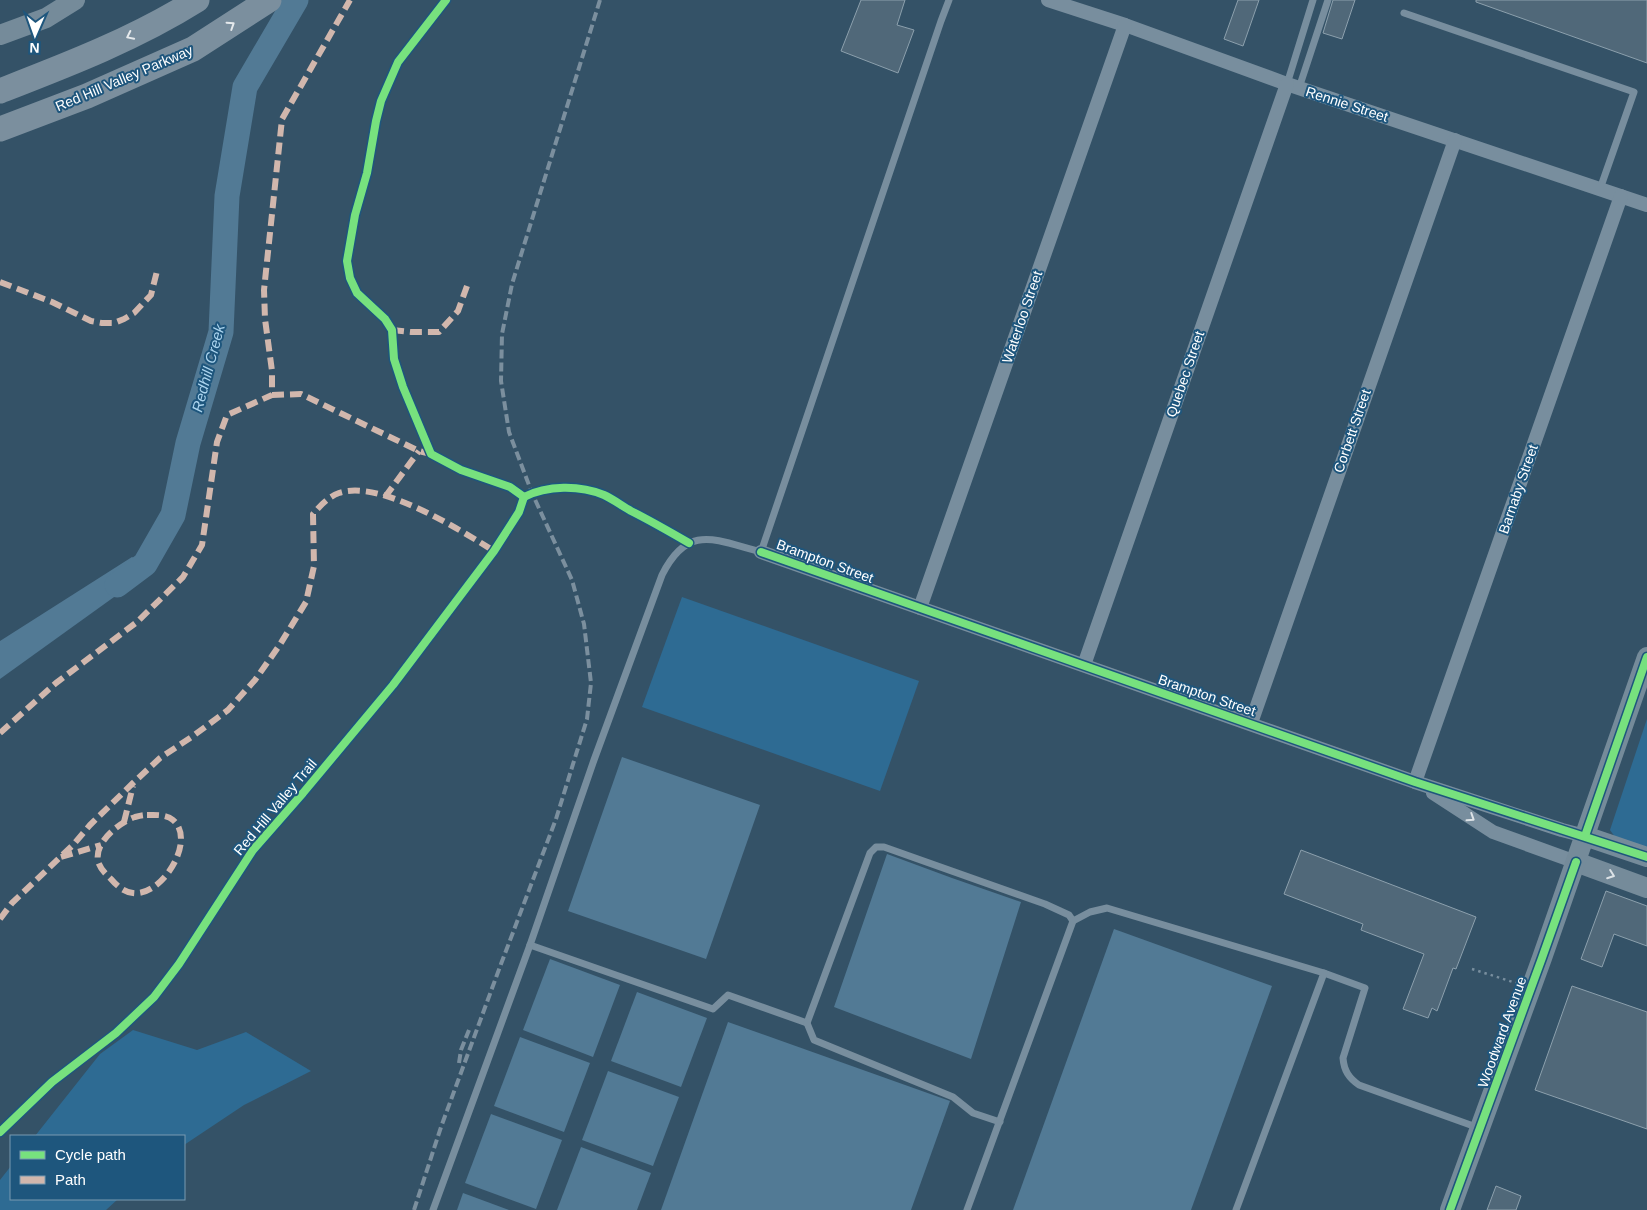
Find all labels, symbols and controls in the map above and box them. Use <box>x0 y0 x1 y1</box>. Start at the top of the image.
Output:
north arrow <box>10 10 60 60</box>
one-way arrow <box>226 21 235 31</box>
one-way arrow <box>126 30 135 40</box>
text: N <box>29 40 40 56</box>
street label: Red Hill Valley Parkway <box>53 42 195 114</box>
street label: Rennie Street <box>1304 83 1390 125</box>
street label: Waterloo Street <box>999 269 1045 365</box>
water label: Redhill Creek <box>188 321 228 414</box>
street label: Quebec Street <box>1163 329 1207 419</box>
street label: Corbett Street <box>1330 387 1374 475</box>
street label: Barnaby Street <box>1495 442 1541 536</box>
street label: Brampton Street <box>774 536 876 586</box>
street label: Brampton Street <box>1156 671 1258 719</box>
street label: Red Hill Valley Trail <box>230 756 320 858</box>
one-way arrow <box>1465 812 1474 821</box>
one-way arrow <box>1607 869 1615 879</box>
street label: Woodward Avenue <box>1474 974 1530 1090</box>
legend <box>10 1135 185 1200</box>
text: Cycle path <box>55 1146 126 1163</box>
text: Path <box>55 1171 86 1188</box>

